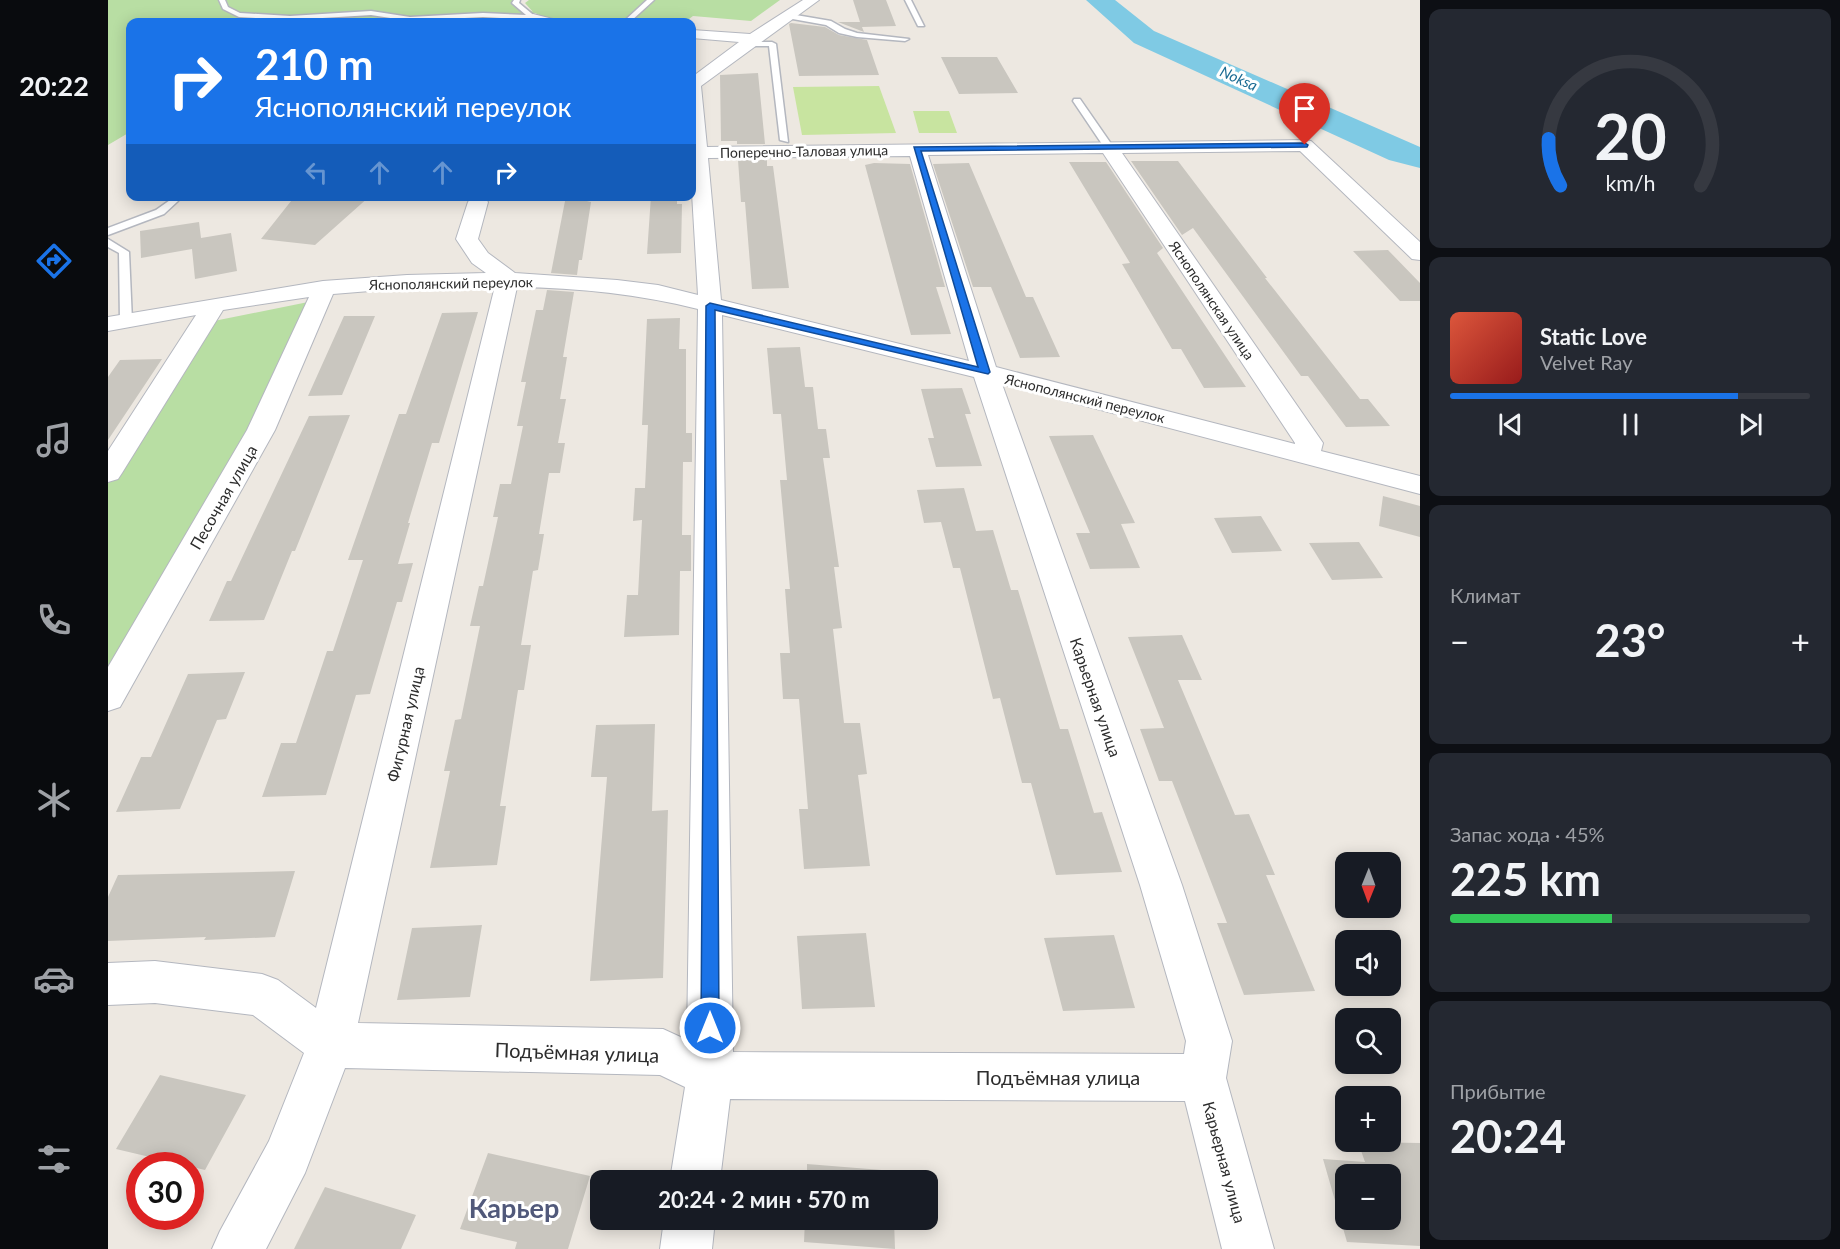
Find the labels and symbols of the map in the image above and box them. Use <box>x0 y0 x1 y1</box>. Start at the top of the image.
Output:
water label: Noksa <box>1218 62 1261 94</box>
pin <box>1279 83 1330 145</box>
street label: Поперечно-Таловая улица <box>720 141 888 161</box>
street label: Яснополянская улица <box>1165 236 1258 363</box>
street label: Яснополянский переулок <box>368 273 534 293</box>
street label: Яснополянский переулок <box>1002 370 1167 426</box>
street label: Песочная улица <box>185 441 261 553</box>
street label: Карьерная улица <box>1067 635 1125 759</box>
street label: Фигурная улица <box>382 664 428 784</box>
north arrow <box>1335 852 1401 918</box>
position arrow <box>678 996 742 1060</box>
street label: Подъёмная улица <box>494 1037 660 1067</box>
street label: Подъёмная улица <box>976 1065 1140 1089</box>
street label: Карьерная улица <box>1200 1099 1250 1225</box>
speed limit sign: 30 <box>126 1152 204 1230</box>
district label: Карьер <box>469 1191 559 1224</box>

